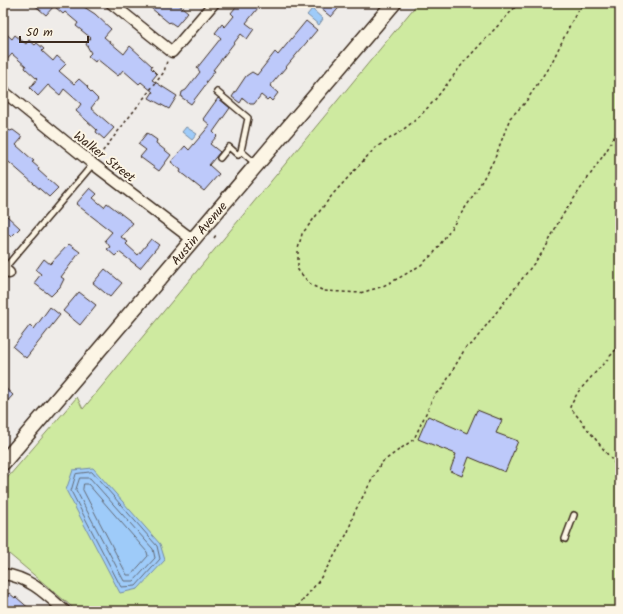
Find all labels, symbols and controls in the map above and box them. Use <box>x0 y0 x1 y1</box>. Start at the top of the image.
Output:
scale bar <box>20 18 88 44</box>
text: 50 m <box>26 23 53 42</box>
street label: Walker Street <box>68 126 140 189</box>
street label: Austin Avenue <box>166 197 233 271</box>

